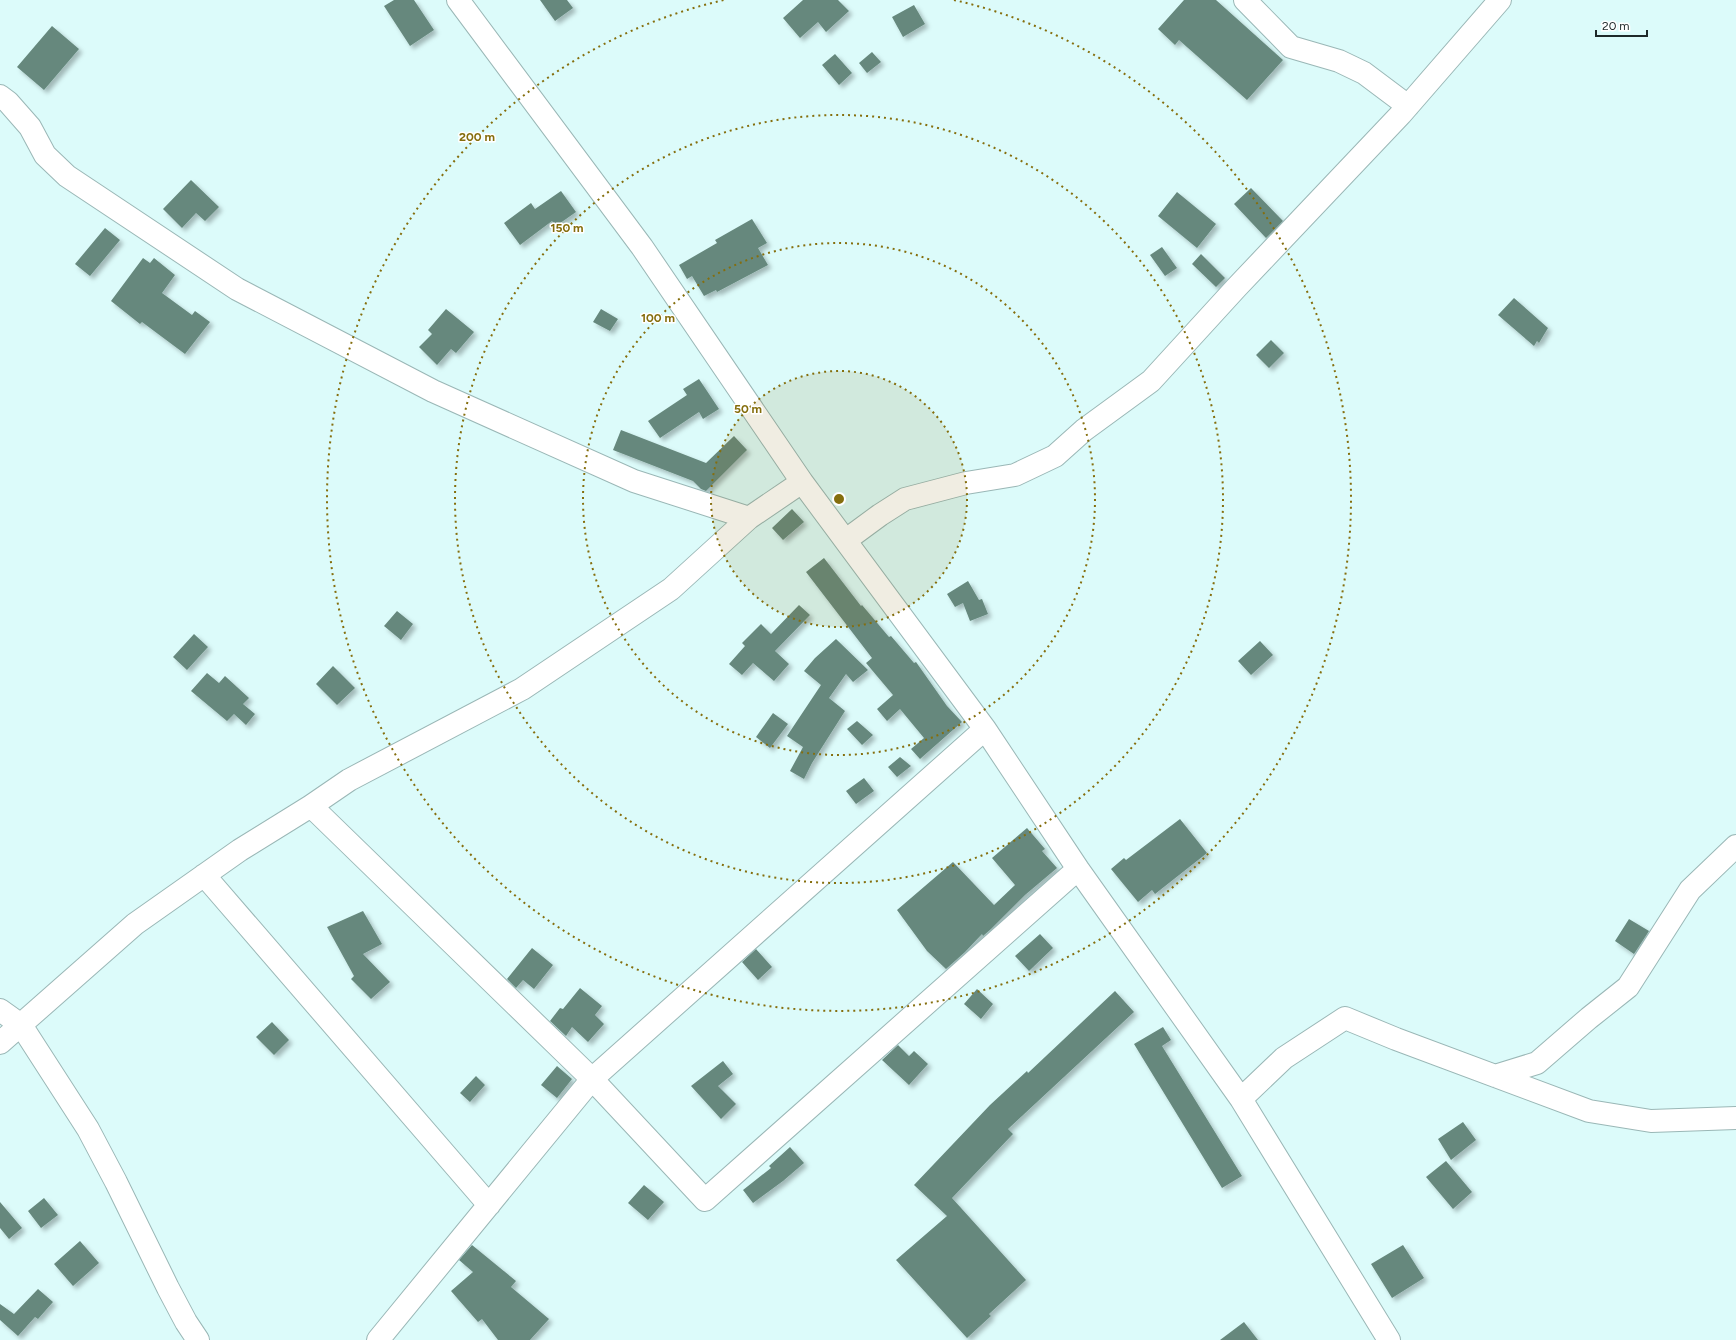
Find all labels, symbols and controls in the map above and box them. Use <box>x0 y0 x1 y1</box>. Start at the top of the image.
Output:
scale bar <box>1596 12 1647 38</box>
text: 20 m <box>1602 19 1630 33</box>
text: 200 m <box>459 130 495 144</box>
text: 150 m <box>550 221 584 235</box>
text: 100 m <box>641 311 675 325</box>
text: 50 m <box>734 402 762 416</box>
centre of rings <box>832 492 846 506</box>

